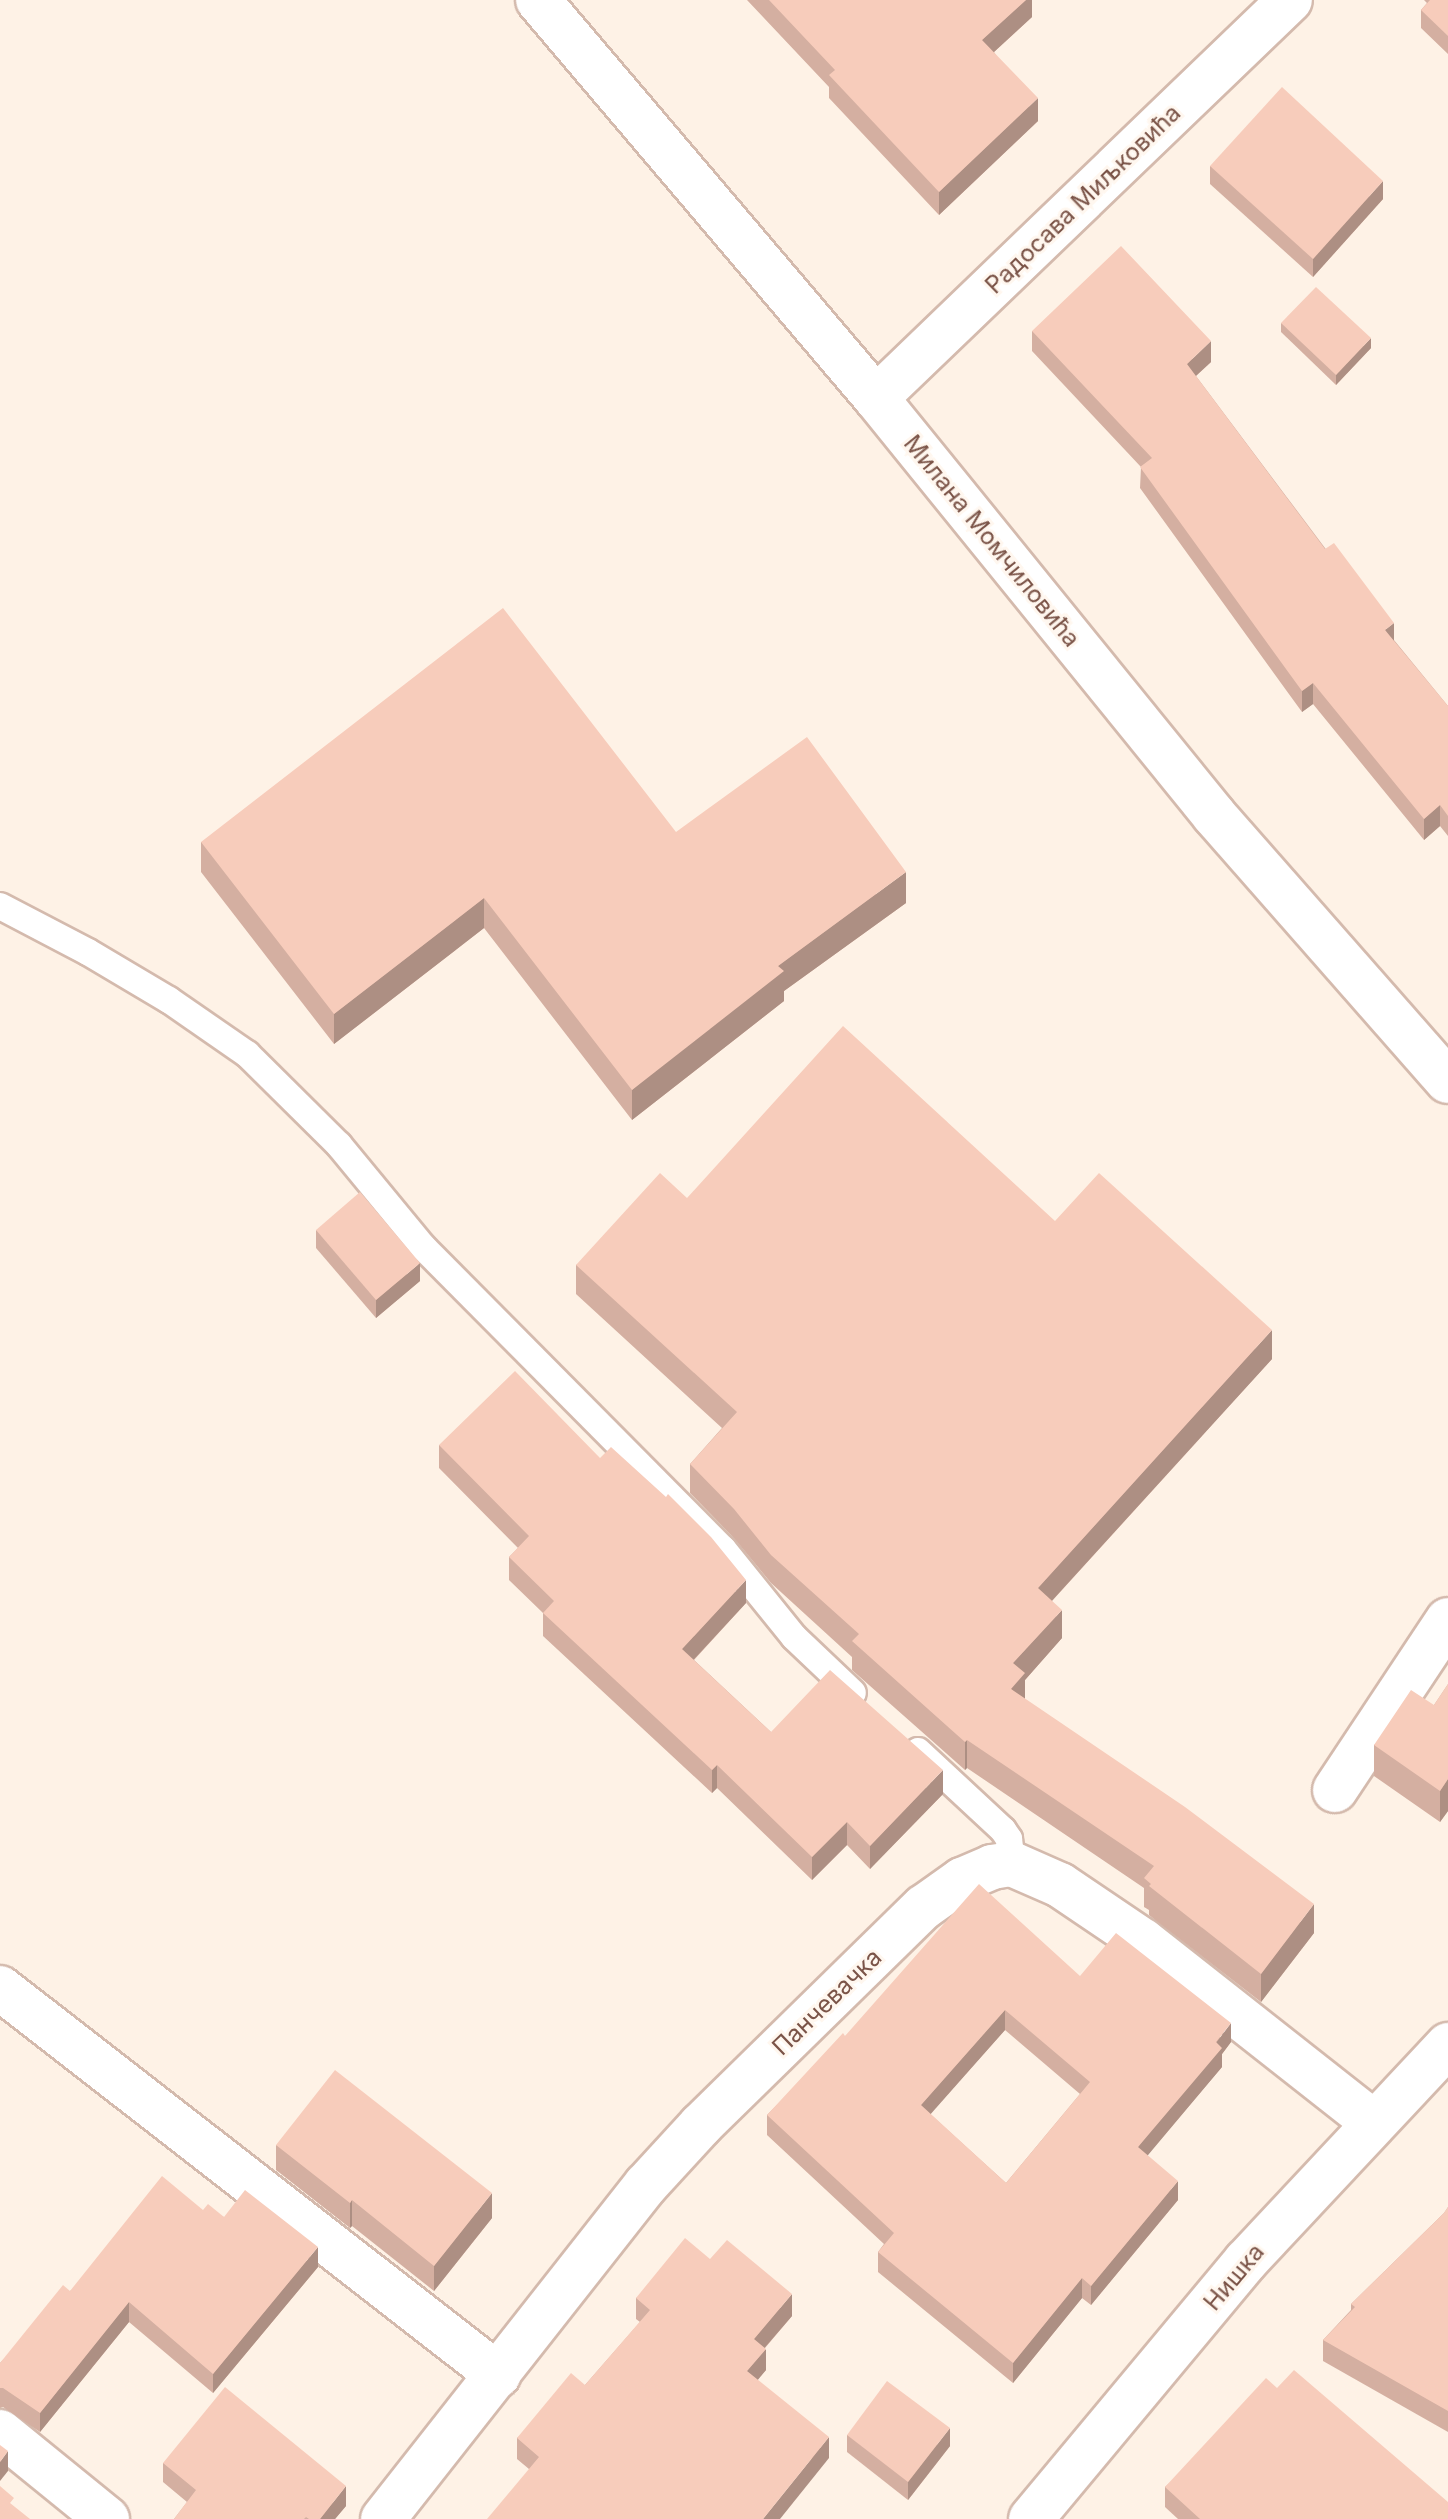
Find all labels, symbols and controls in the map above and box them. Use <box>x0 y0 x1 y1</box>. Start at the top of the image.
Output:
street label: Радосава Миљковића <box>980 98 1186 300</box>
street label: Милана Момчиловића <box>898 429 1086 653</box>
street label: Панчевачка <box>766 1943 888 2061</box>
street label: Нишка <box>1198 2238 1270 2316</box>

